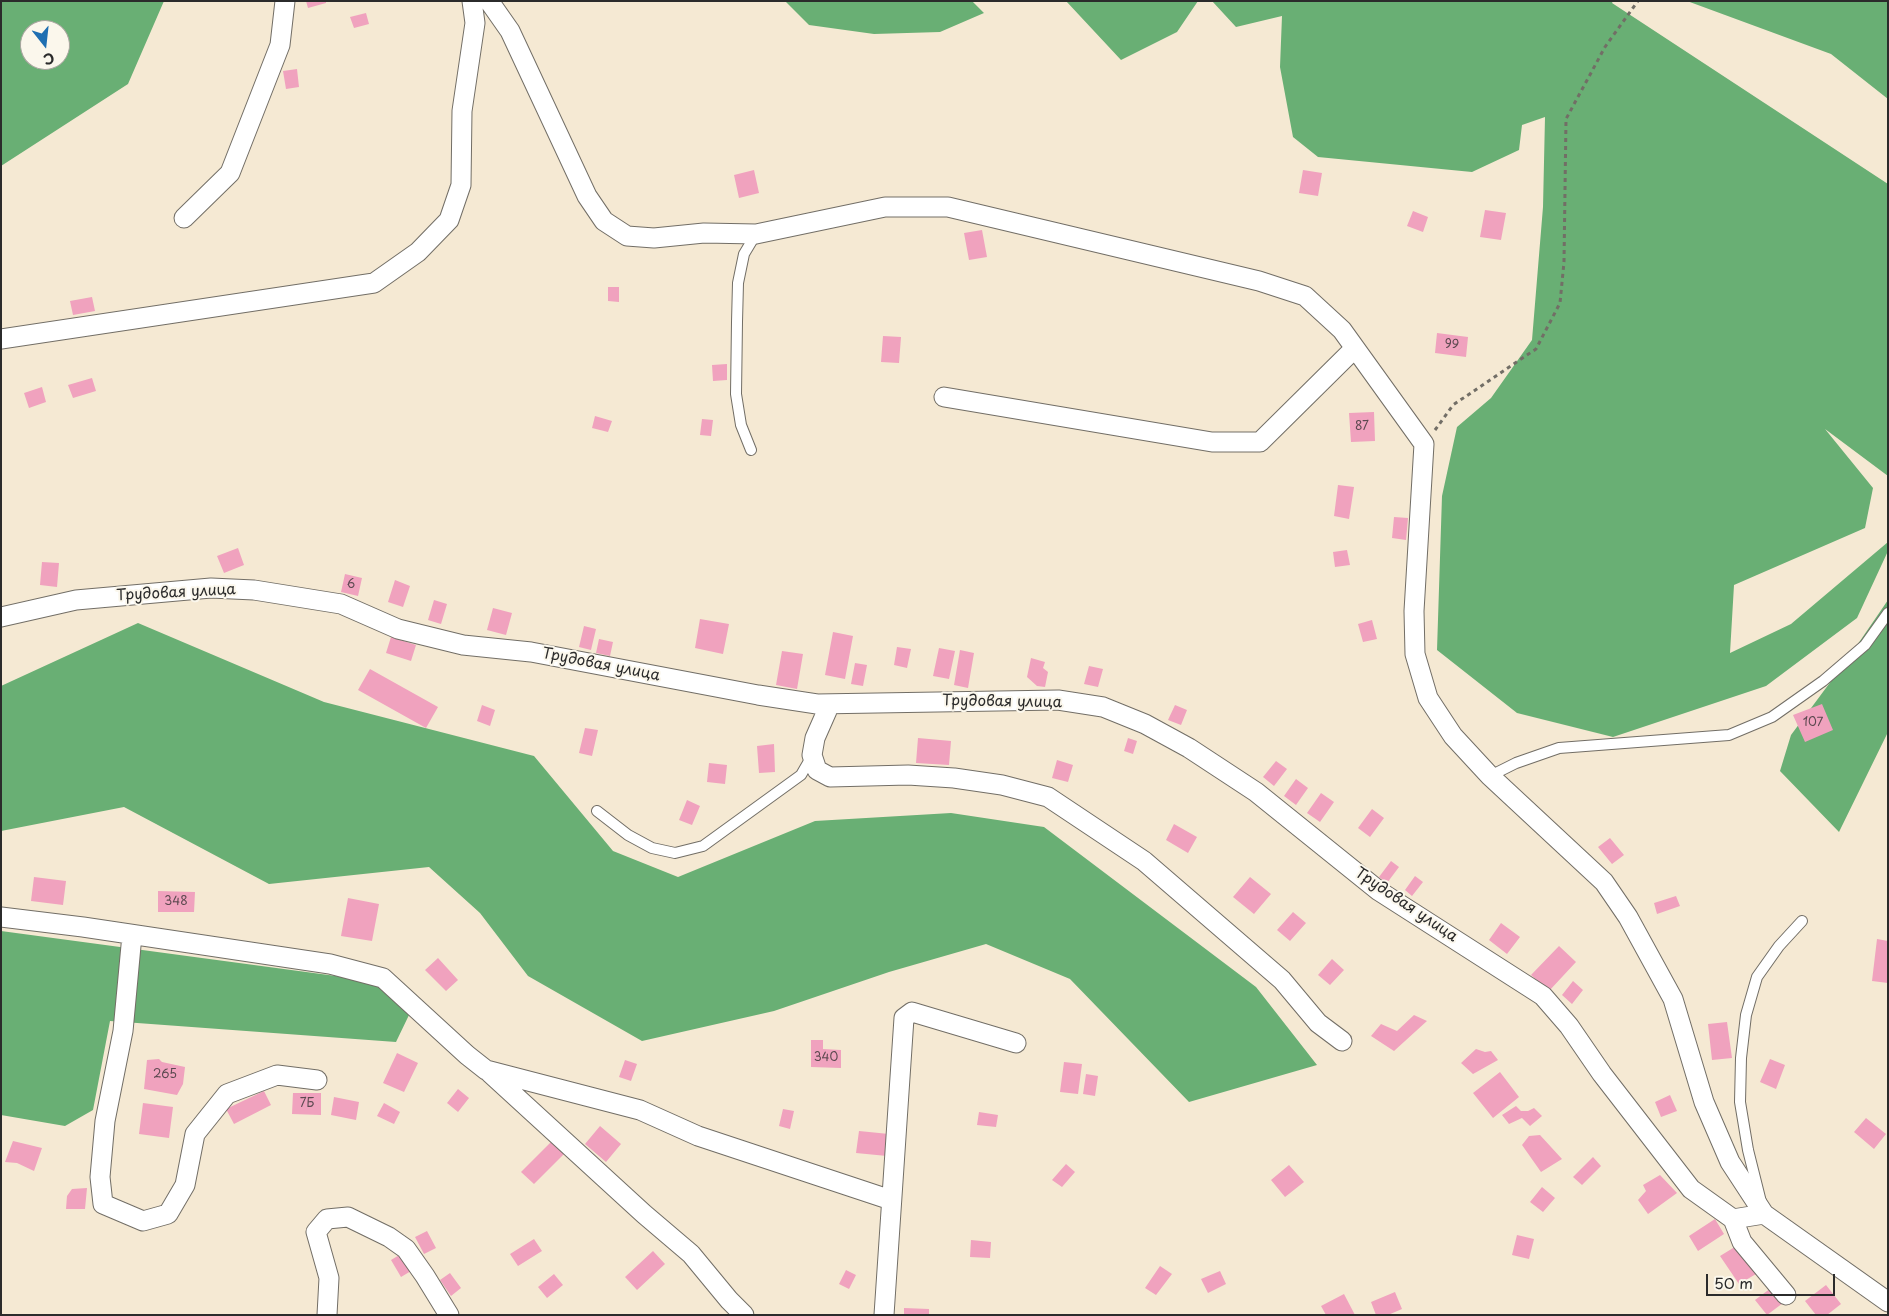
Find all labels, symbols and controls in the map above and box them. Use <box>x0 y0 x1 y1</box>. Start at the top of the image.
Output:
north arrow <box>20 20 70 70</box>
text: С <box>41 47 57 70</box>
house number: 99 <box>1445 338 1459 352</box>
house number: 87 <box>1355 420 1369 434</box>
house number: 6 <box>347 578 355 592</box>
street label: Трудовая улица <box>116 581 236 605</box>
street label: Трудовая улица <box>540 645 662 685</box>
street label: Трудовая улица <box>942 692 1062 712</box>
house number: 107 <box>1803 716 1823 730</box>
street label: Трудовая улица <box>1351 864 1461 946</box>
house number: 348 <box>164 895 188 909</box>
house number: 340 <box>814 1051 838 1065</box>
house number: 265 <box>153 1068 177 1082</box>
house number: 7Б <box>300 1097 314 1111</box>
scale bar <box>1709 1264 1838 1296</box>
text: 50 m <box>1714 1271 1753 1294</box>

